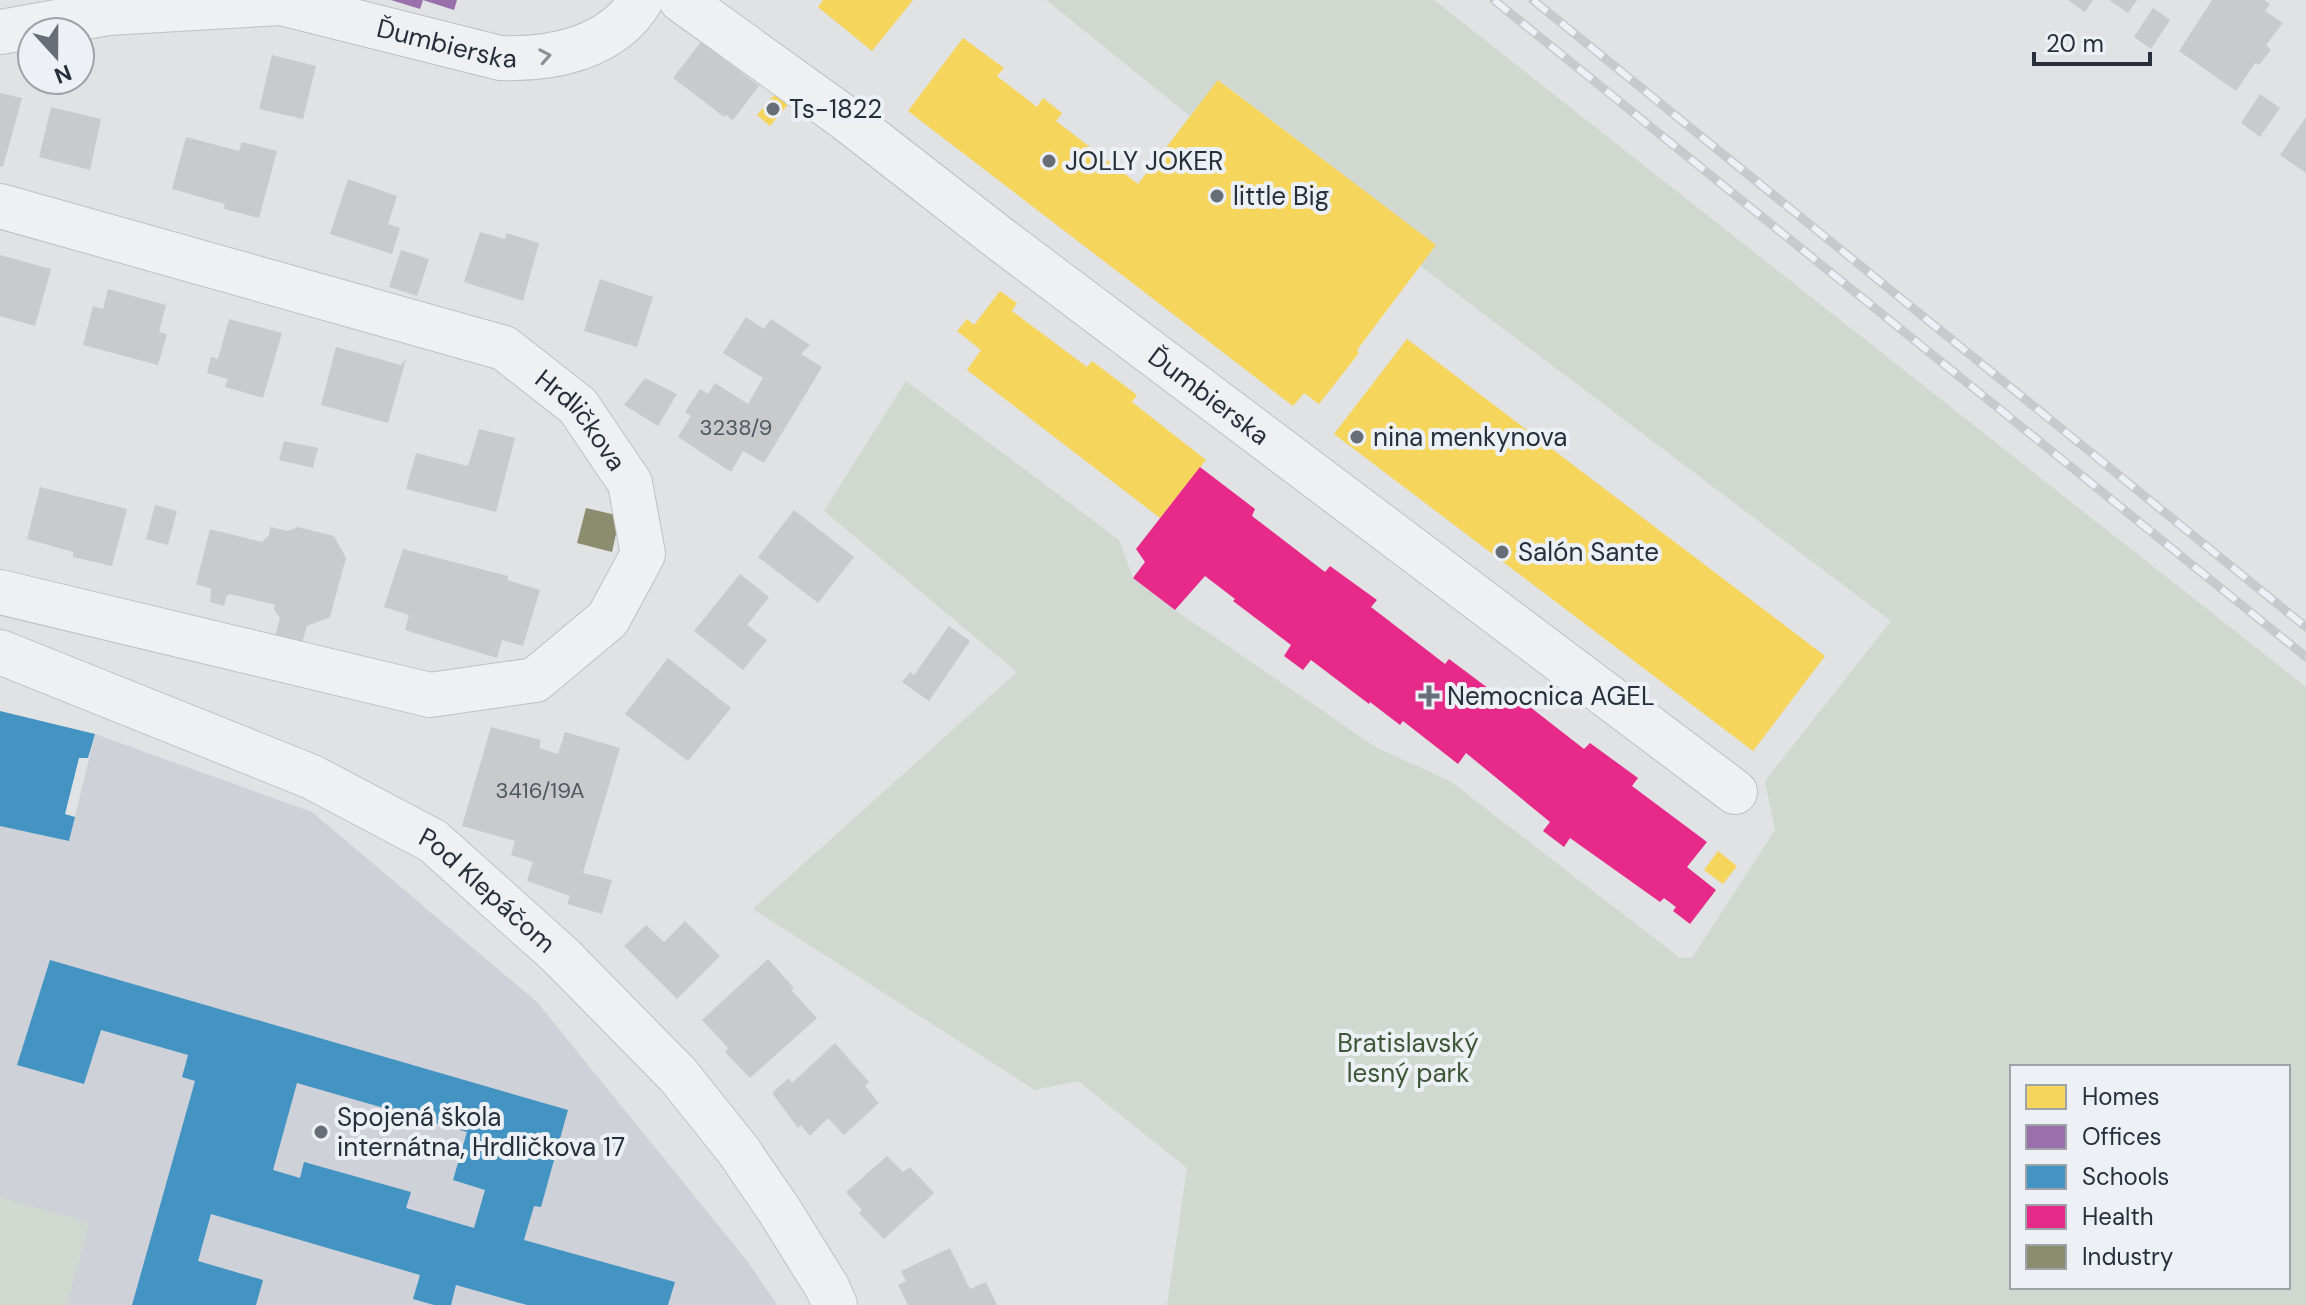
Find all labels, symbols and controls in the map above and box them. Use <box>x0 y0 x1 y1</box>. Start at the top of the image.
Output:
street label: Ďumbierska <box>373 11 517 75</box>
north arrow <box>16 16 96 96</box>
scale bar <box>2034 16 2150 66</box>
text: 20 m <box>2046 28 2104 59</box>
one-way arrow <box>538 49 552 66</box>
text: N <box>50 58 76 91</box>
place label: Ts-1822 <box>789 92 882 126</box>
marker: Ts-1822 <box>764 100 782 118</box>
place label: JOLLY JOKER <box>1065 144 1223 178</box>
marker: JOLLY JOKER <box>1040 152 1058 170</box>
place label: little Big <box>1233 179 1329 213</box>
marker: little Big <box>1208 187 1226 205</box>
street label: Ďumbierska <box>1142 339 1276 453</box>
street label: Hrdličkova <box>528 362 634 477</box>
house number: 3238/9 <box>700 413 772 442</box>
place label: nina menkynova <box>1373 420 1567 454</box>
marker: nina menkynova <box>1348 428 1366 446</box>
place label: Salón Sante <box>1518 535 1659 569</box>
marker: Salón Sante <box>1493 543 1511 561</box>
place label: Nemocnica AGEL <box>1447 679 1655 713</box>
marker: Nemocnica AGEL <box>1418 685 1440 707</box>
house number: 3416/19A <box>495 776 585 805</box>
street label: Pod Klepáčom <box>413 820 563 960</box>
park label: Bratislavský lesný park <box>1337 1026 1479 1090</box>
legend <box>2010 1065 2290 1289</box>
text: Homes <box>2082 1081 2160 1112</box>
place label: Spojená škola internátna, Hrdličkova 17 <box>337 1100 625 1164</box>
text: Offices <box>2082 1121 2162 1152</box>
marker: Spojená škola internátna, Hrdličkova 17 <box>312 1123 330 1141</box>
text: Schools <box>2082 1161 2169 1192</box>
text: Health <box>2082 1201 2154 1232</box>
text: Industry <box>2082 1241 2173 1272</box>

